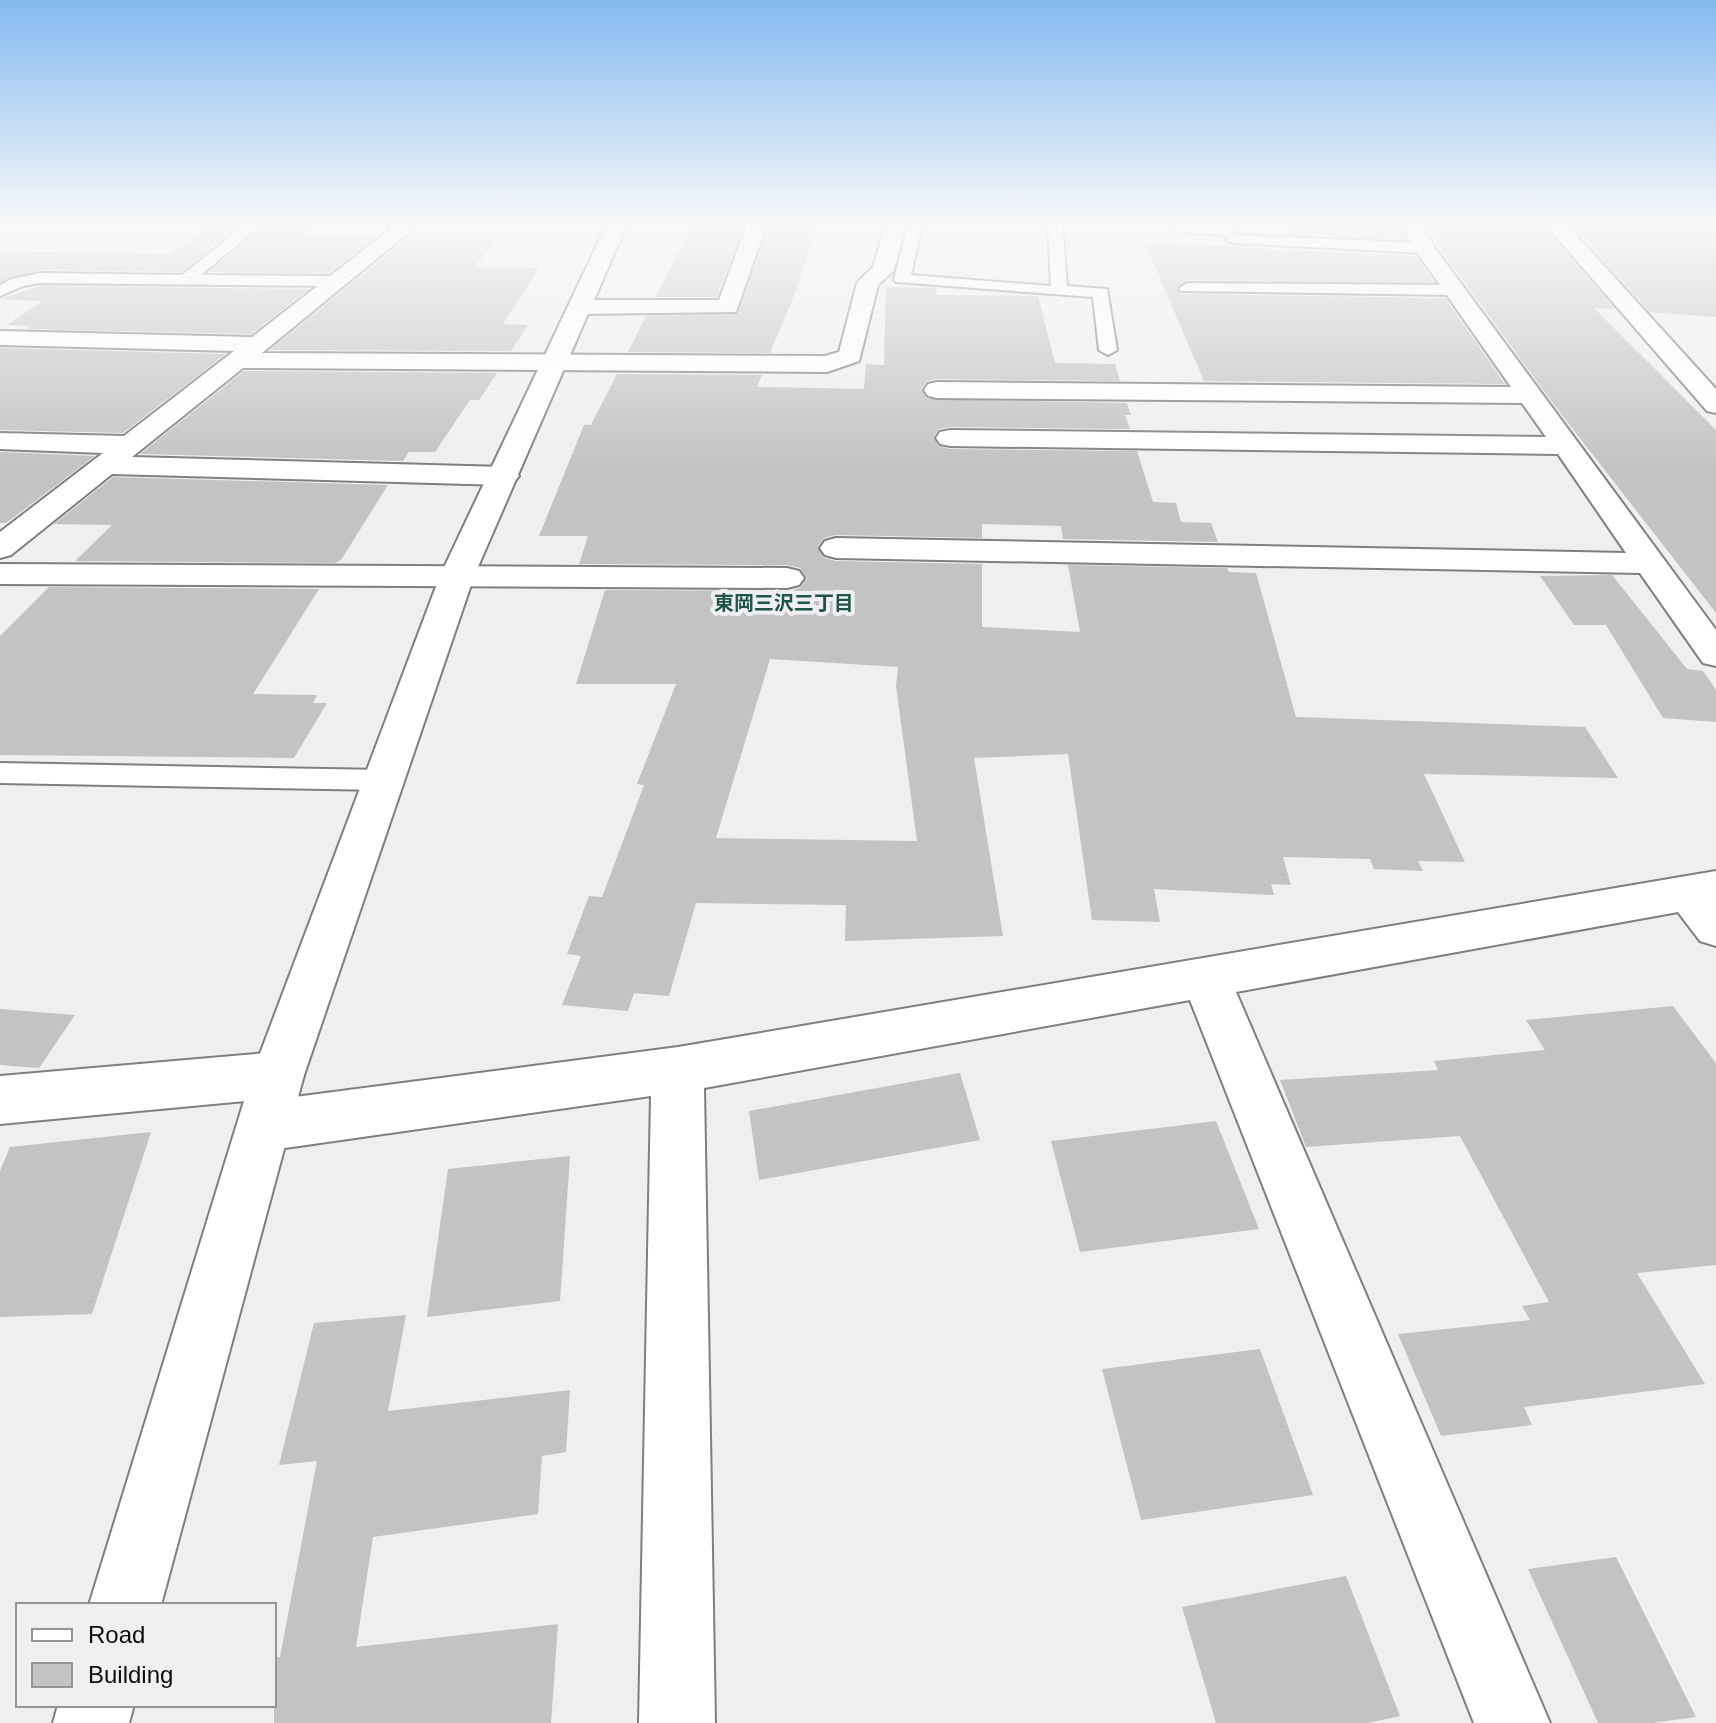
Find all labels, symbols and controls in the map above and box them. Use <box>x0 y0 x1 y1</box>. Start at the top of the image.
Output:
district label: 東岡三沢三丁目 <box>714 592 854 614</box>
legend <box>16 1603 276 1707</box>
text: Road <box>88 1621 145 1648</box>
text: Building <box>88 1661 173 1688</box>

